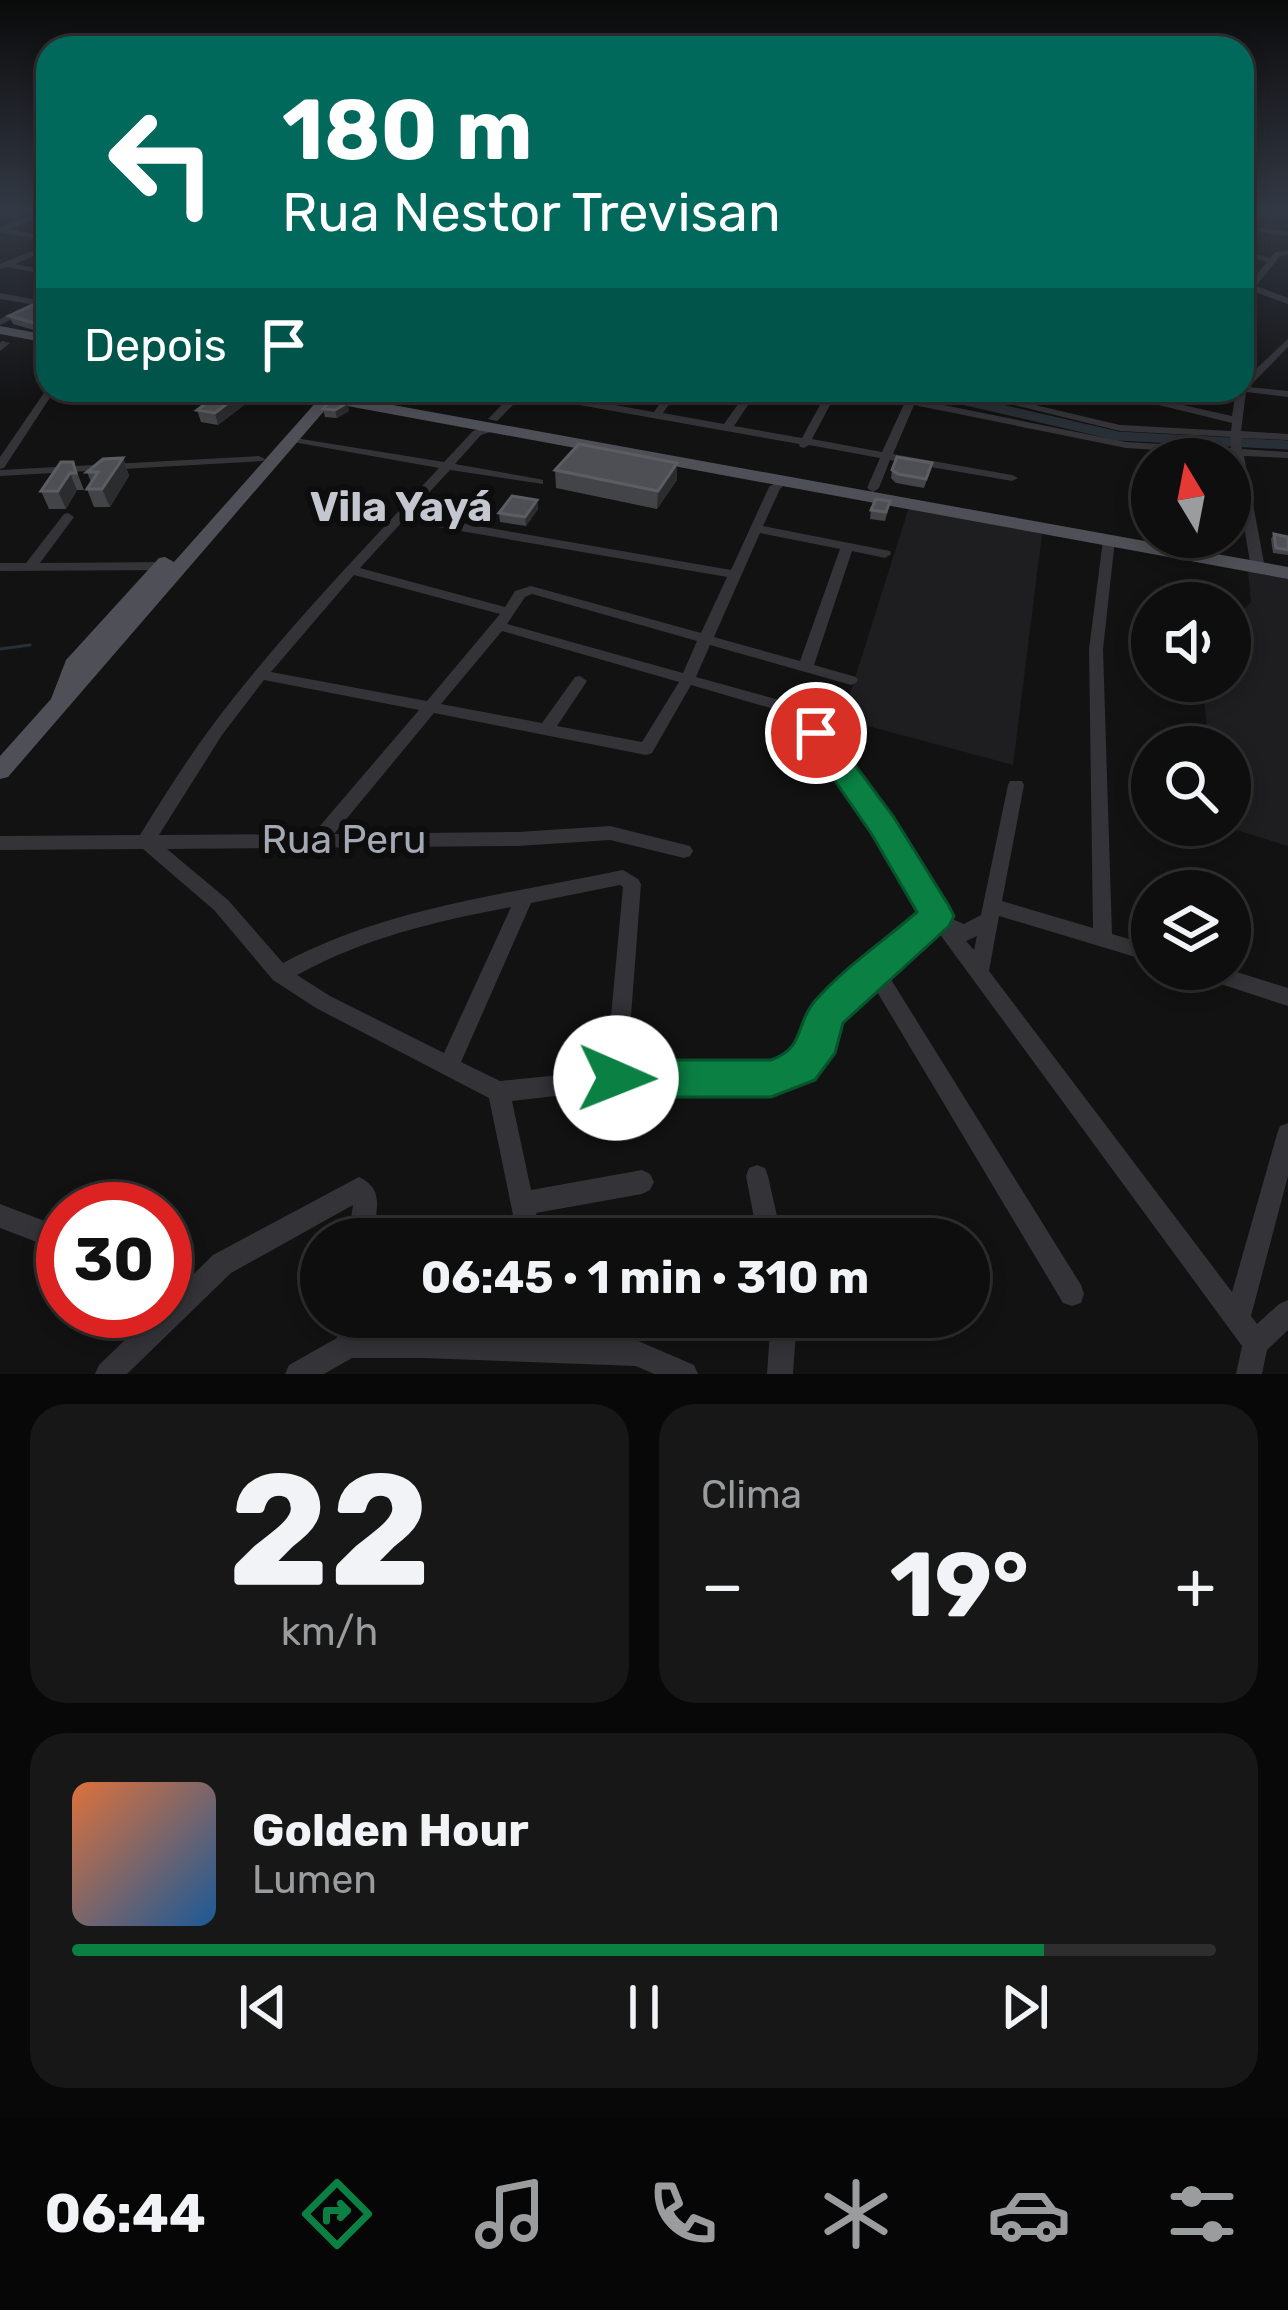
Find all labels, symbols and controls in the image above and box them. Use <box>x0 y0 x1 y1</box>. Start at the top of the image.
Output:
text: 180 m <box>282 80 533 180</box>
icon: left <box>84 84 240 240</box>
text: Rua Nestor Trevisan <box>282 181 781 245</box>
icon: arrive <box>251 312 317 378</box>
text: Depois <box>84 319 227 372</box>
north arrow <box>1131 438 1251 558</box>
map controls <box>1131 438 1251 990</box>
district label: Vila Yayá <box>310 482 492 532</box>
button: sound <box>1131 582 1251 702</box>
pin <box>765 682 867 784</box>
icon: arrive <box>783 700 849 766</box>
button: search <box>1131 726 1251 846</box>
street label: Rua Peru <box>261 817 427 863</box>
button: layers <box>1131 870 1251 990</box>
position arrow <box>553 1015 679 1141</box>
speed limit sign: 30 <box>36 1182 192 1338</box>
text: 06:45 · 1 min · 310 m <box>421 1251 869 1304</box>
text: 22 <box>228 1438 431 1623</box>
text: Clima <box>701 1472 802 1518</box>
text: 19° <box>890 1532 1029 1639</box>
text: − <box>701 1546 744 1625</box>
text: + <box>1175 1546 1216 1625</box>
text: km/h <box>281 1609 378 1655</box>
text: Golden Hour <box>252 1804 529 1857</box>
text: Lumen <box>252 1857 377 1903</box>
icon: previous <box>230 1974 296 2040</box>
icon: pause <box>611 1974 677 2040</box>
icon: next <box>992 1974 1058 2040</box>
icon: directions <box>295 2172 379 2256</box>
icon: music <box>468 2172 552 2256</box>
icon: phone <box>641 2172 725 2256</box>
icon: climate <box>814 2172 898 2256</box>
icon: car <box>987 2172 1071 2256</box>
icon: filters <box>1160 2172 1244 2256</box>
text: 06:44 <box>44 2182 206 2246</box>

